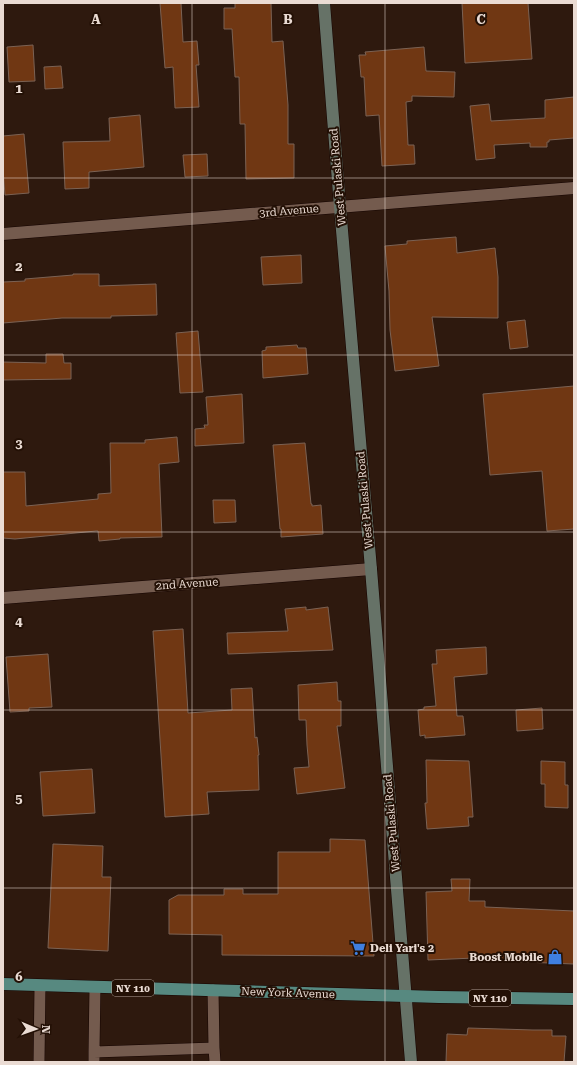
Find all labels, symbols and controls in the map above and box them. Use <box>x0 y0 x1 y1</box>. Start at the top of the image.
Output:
text: A <box>91 12 101 27</box>
text: B <box>283 12 293 27</box>
text: C <box>476 12 486 27</box>
text: 1 <box>15 81 23 96</box>
street label: West Pulaski Road <box>327 128 349 226</box>
street label: 3rd Avenue <box>259 202 319 220</box>
text: 2 <box>15 259 23 274</box>
text: 3 <box>15 436 23 451</box>
street label: West Pulaski Road <box>354 451 376 549</box>
street label: 2nd Avenue <box>155 575 219 593</box>
text: 4 <box>15 614 23 629</box>
street label: West Pulaski Road <box>381 774 403 872</box>
text: 5 <box>15 791 23 806</box>
supermarket icon: Deli Yari's 2 <box>349 939 367 957</box>
place label: Deli Yari's 2 <box>370 942 434 955</box>
shop icon: Boost Mobile <box>546 948 564 966</box>
place label: Boost Mobile <box>469 951 544 964</box>
text: 6 <box>15 969 23 984</box>
road number: NY 110 <box>112 980 154 996</box>
street label: New York Avenue <box>241 985 335 1001</box>
road number: NY 110 <box>469 990 511 1006</box>
north arrow <box>16 1009 56 1049</box>
text: N <box>39 1025 52 1034</box>

